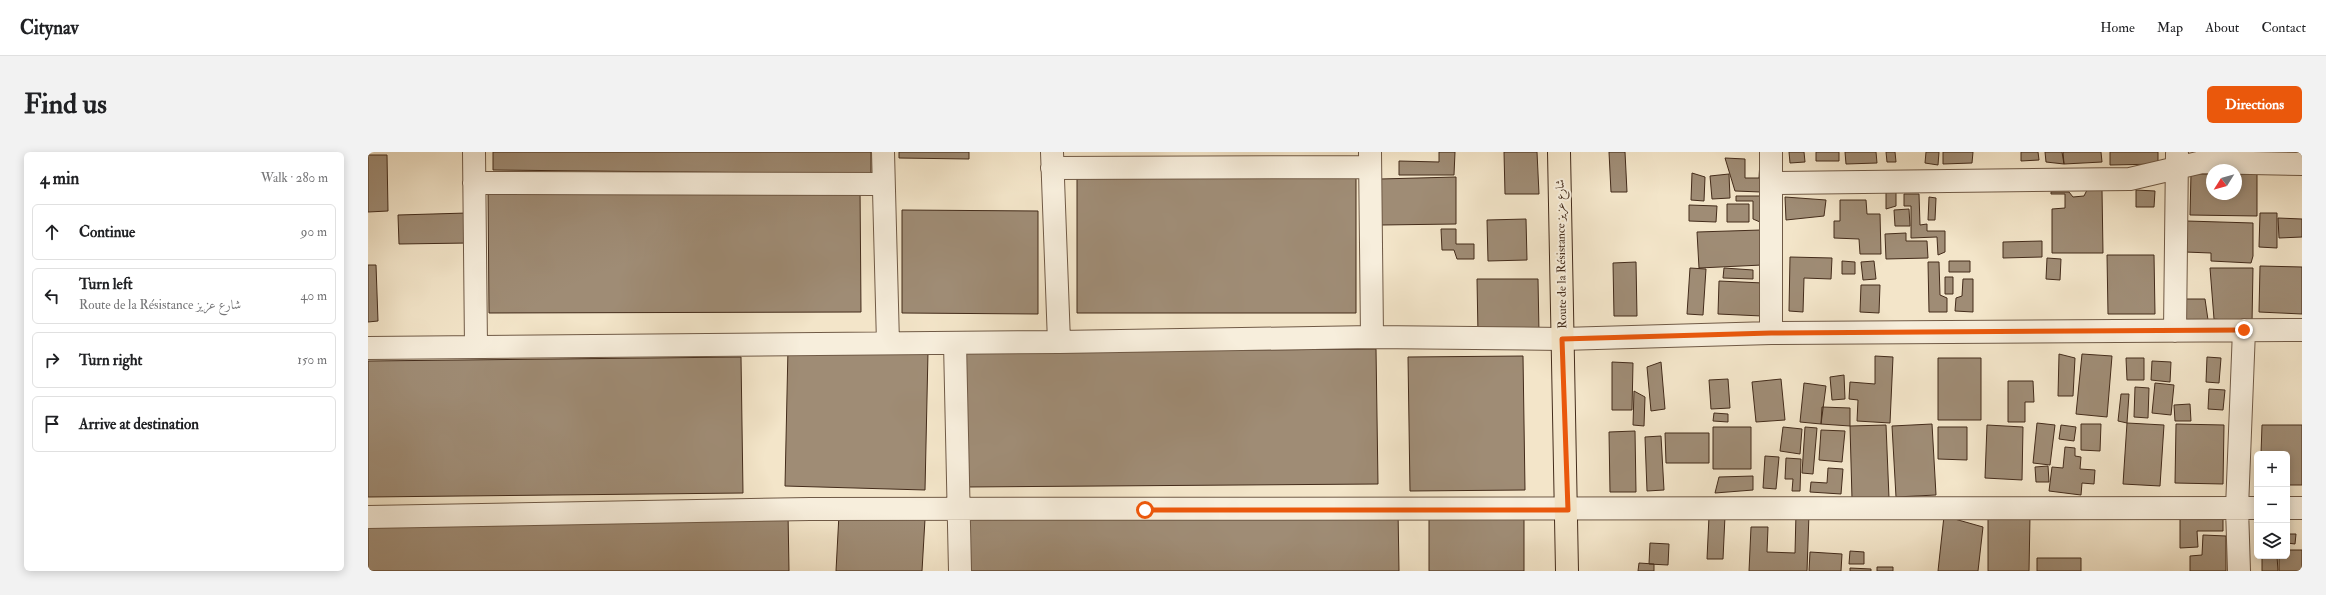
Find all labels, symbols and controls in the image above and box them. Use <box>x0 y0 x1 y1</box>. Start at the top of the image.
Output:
text: Citynav <box>20 16 79 40</box>
text: Home <box>2100 19 2135 36</box>
text: Map <box>2157 19 2183 36</box>
text: About <box>2205 19 2239 36</box>
text: Contact <box>2261 19 2306 36</box>
button: Directions <box>2207 86 2302 123</box>
text: Find us <box>24 87 107 122</box>
north arrow <box>2206 164 2242 200</box>
text: 4 min <box>40 168 79 189</box>
text: Walk · 280 m <box>261 170 328 186</box>
street label: Route de la Résistance شارع عزيز <box>1553 179 1573 329</box>
icon: ahead <box>41 221 63 243</box>
text: Continue <box>79 223 135 242</box>
text: 90 m <box>301 224 327 240</box>
text: Turn left <box>79 275 133 294</box>
icon: left <box>41 285 63 307</box>
text: 40 m <box>301 288 327 304</box>
text: Route de la Résistance شارع عزيز <box>79 297 241 313</box>
route end <box>2235 321 2253 339</box>
icon: right <box>41 349 63 371</box>
text: Turn right <box>79 351 142 370</box>
text: 150 m <box>297 352 327 368</box>
icon: arrive <box>41 413 63 435</box>
text: Arrive at destination <box>79 415 199 434</box>
map controls <box>2254 451 2290 559</box>
button: + <box>2254 451 2290 487</box>
button: − <box>2254 487 2290 523</box>
route start <box>1136 501 1154 519</box>
button: layers <box>2254 523 2290 559</box>

